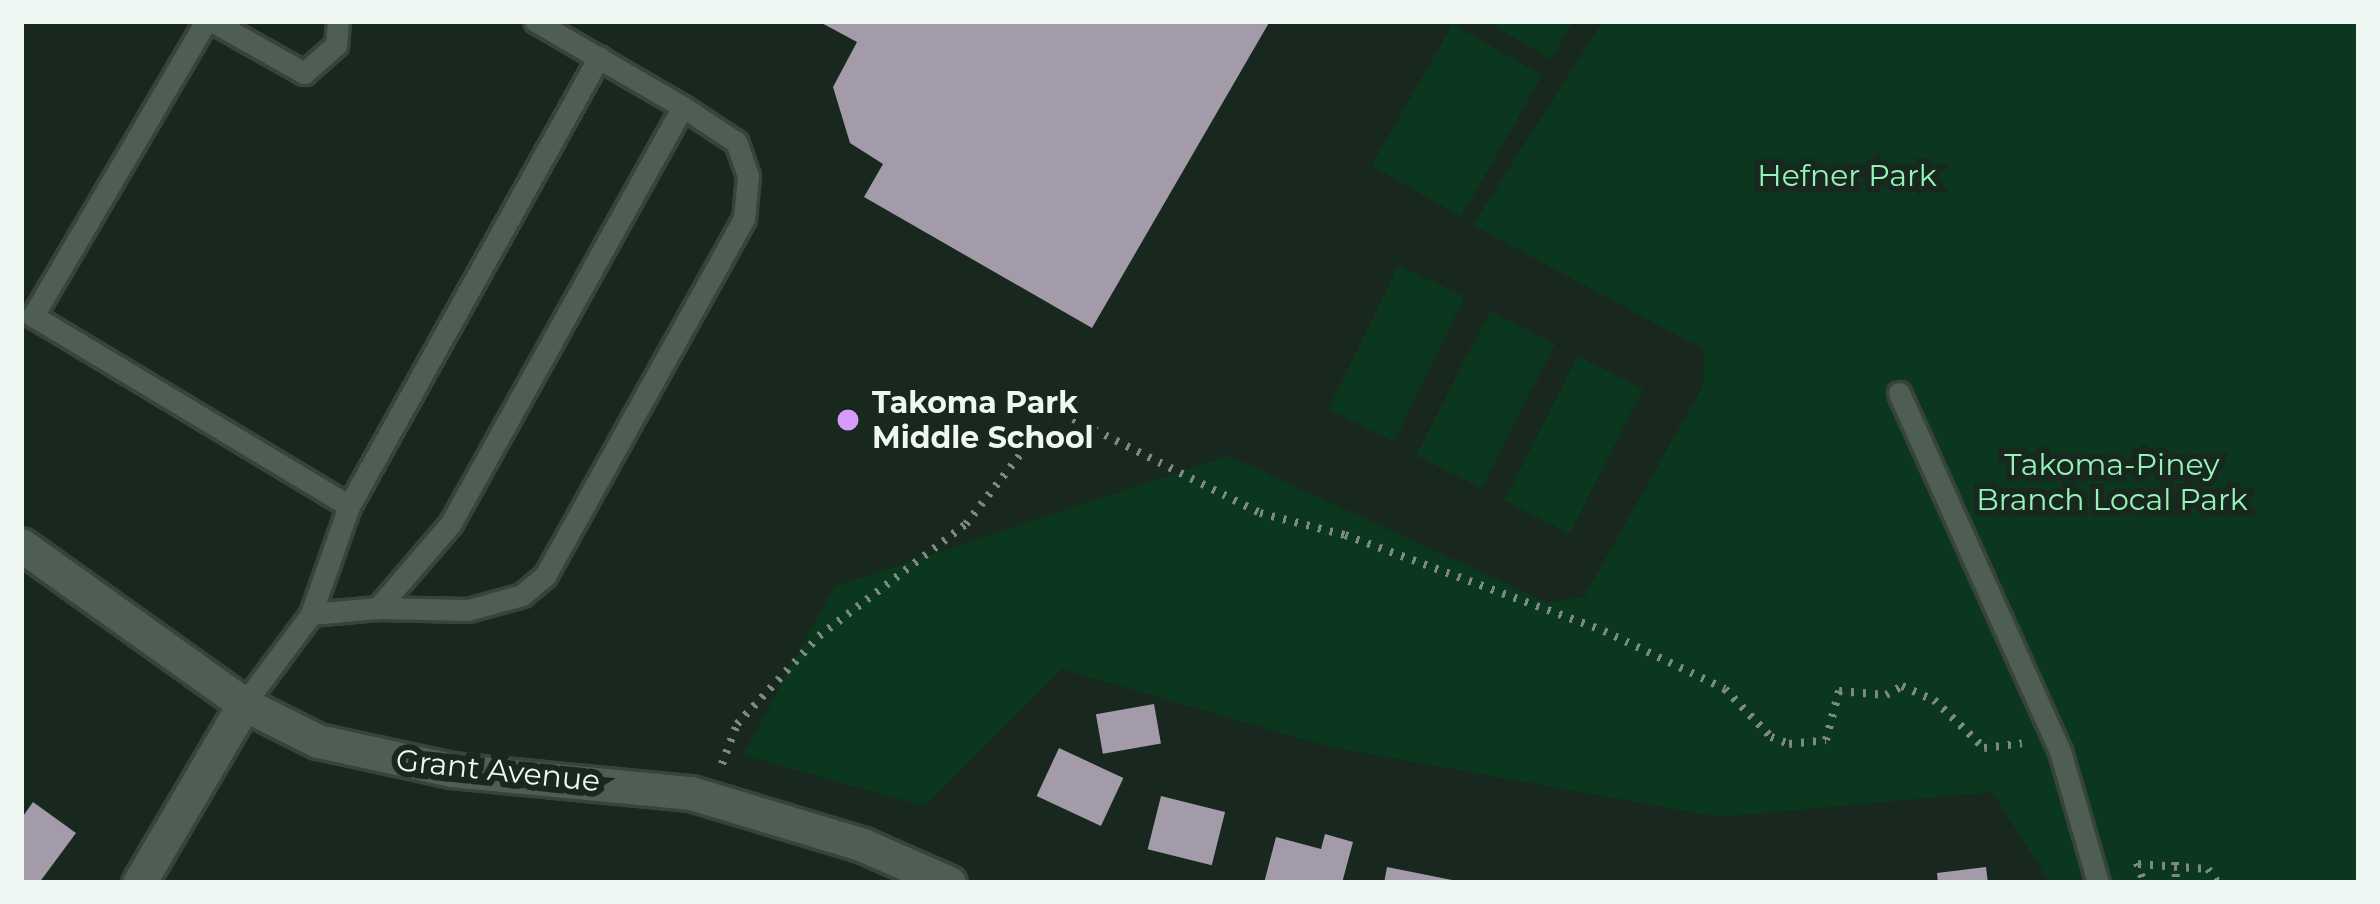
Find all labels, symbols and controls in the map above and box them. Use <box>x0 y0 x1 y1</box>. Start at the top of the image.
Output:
park label: Hefner Park <box>1757 158 1937 194</box>
place label: Takoma Park Middle School <box>872 385 1094 456</box>
marker: Takoma Park Middle School <box>835 407 861 433</box>
park label: Takoma-Piney Branch Local Park <box>1976 447 2248 518</box>
street label: Grant Avenue <box>394 742 602 800</box>

